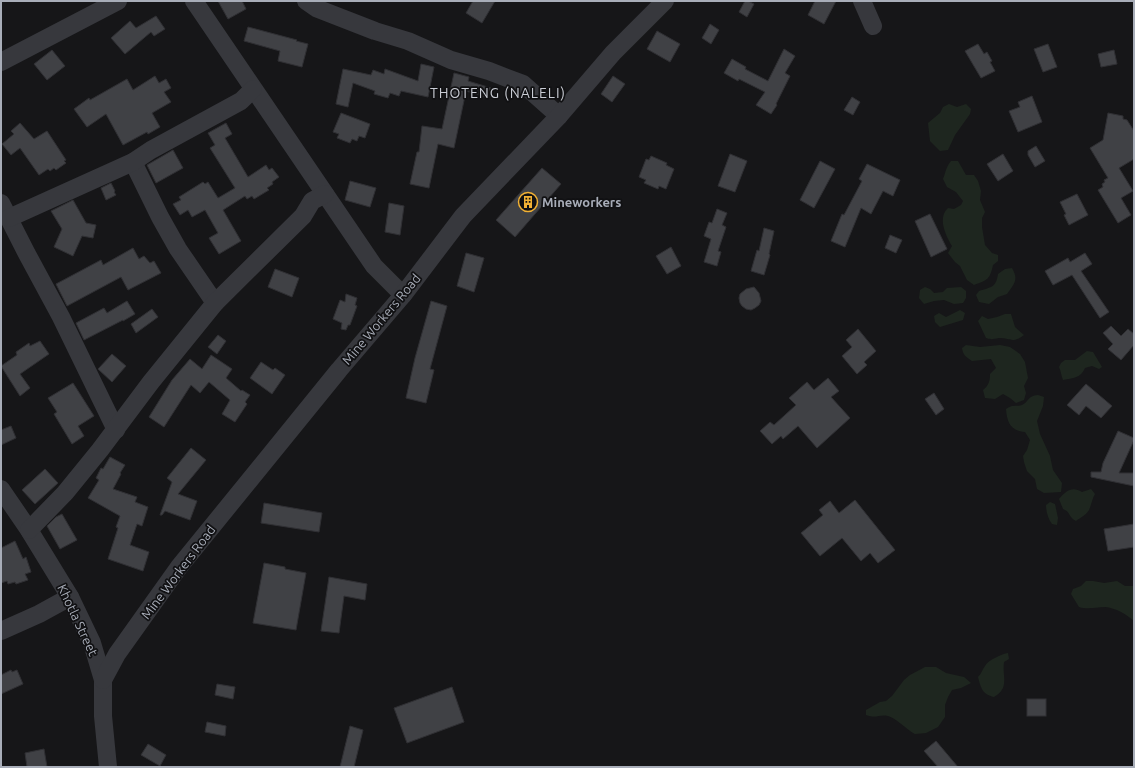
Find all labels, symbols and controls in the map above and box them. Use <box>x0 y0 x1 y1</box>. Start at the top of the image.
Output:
district label: THOTENG (NALELI) <box>430 85 566 101</box>
building icon: Mineworkers <box>517 191 539 213</box>
place label: Mineworkers <box>542 195 621 209</box>
street label: Mine Workers Road <box>339 271 423 367</box>
street label: Mine Workers Road <box>138 522 218 622</box>
street label: Khotla Street <box>55 582 101 658</box>

